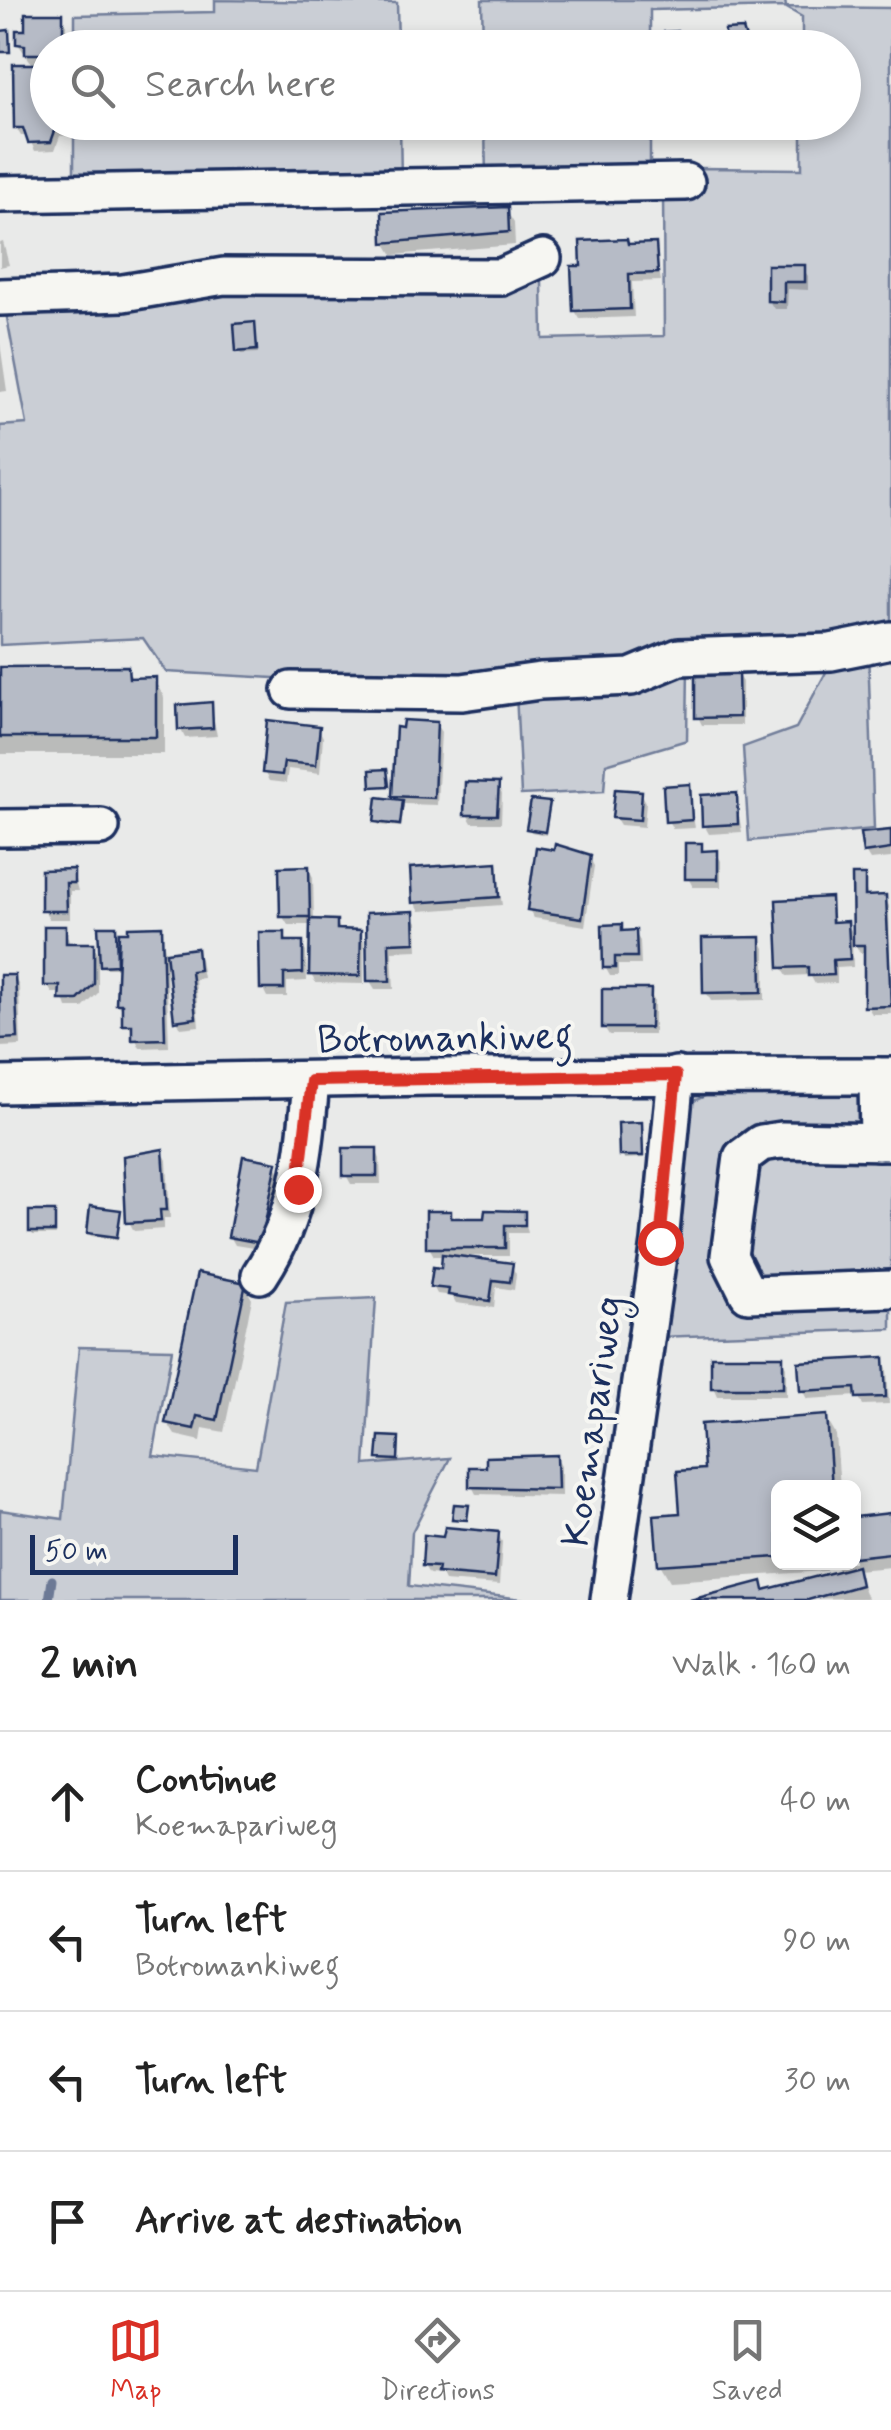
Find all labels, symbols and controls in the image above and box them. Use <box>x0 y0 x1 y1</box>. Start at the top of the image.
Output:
search box <box>30 30 861 140</box>
icon: search <box>65 58 120 113</box>
text: Search here <box>145 61 336 110</box>
street label: Botromankiweg <box>317 1011 573 1071</box>
route end <box>276 1167 322 1213</box>
route start <box>638 1220 684 1266</box>
street label: Koemapariweg <box>551 1293 640 1551</box>
map controls <box>771 1480 861 1570</box>
button: layers <box>771 1480 861 1570</box>
scale bar <box>30 1530 238 1574</box>
text: 50 m <box>45 1534 108 1571</box>
text: 2 min <box>40 1638 139 1693</box>
text: Walk · 160 m <box>672 1644 851 1686</box>
text: Continue <box>135 1756 277 1805</box>
icon: ahead <box>40 1774 95 1829</box>
text: 40 m <box>780 1780 851 1822</box>
text: Koemapariweg <box>135 1805 337 1847</box>
text: Turn left <box>135 1896 287 1945</box>
icon: left <box>40 1914 95 1969</box>
text: 90 m <box>783 1920 851 1962</box>
text: Botromankiweg <box>135 1945 340 1987</box>
icon: left <box>40 2054 95 2109</box>
text: Turn left <box>135 2057 287 2106</box>
text: 30 m <box>784 2060 851 2102</box>
icon: arrive <box>40 2194 95 2249</box>
text: Arrive at destination <box>135 2197 462 2246</box>
tab: Map <box>108 2313 163 2410</box>
tab: Directions <box>380 2313 495 2410</box>
tab: Saved <box>712 2313 783 2410</box>

